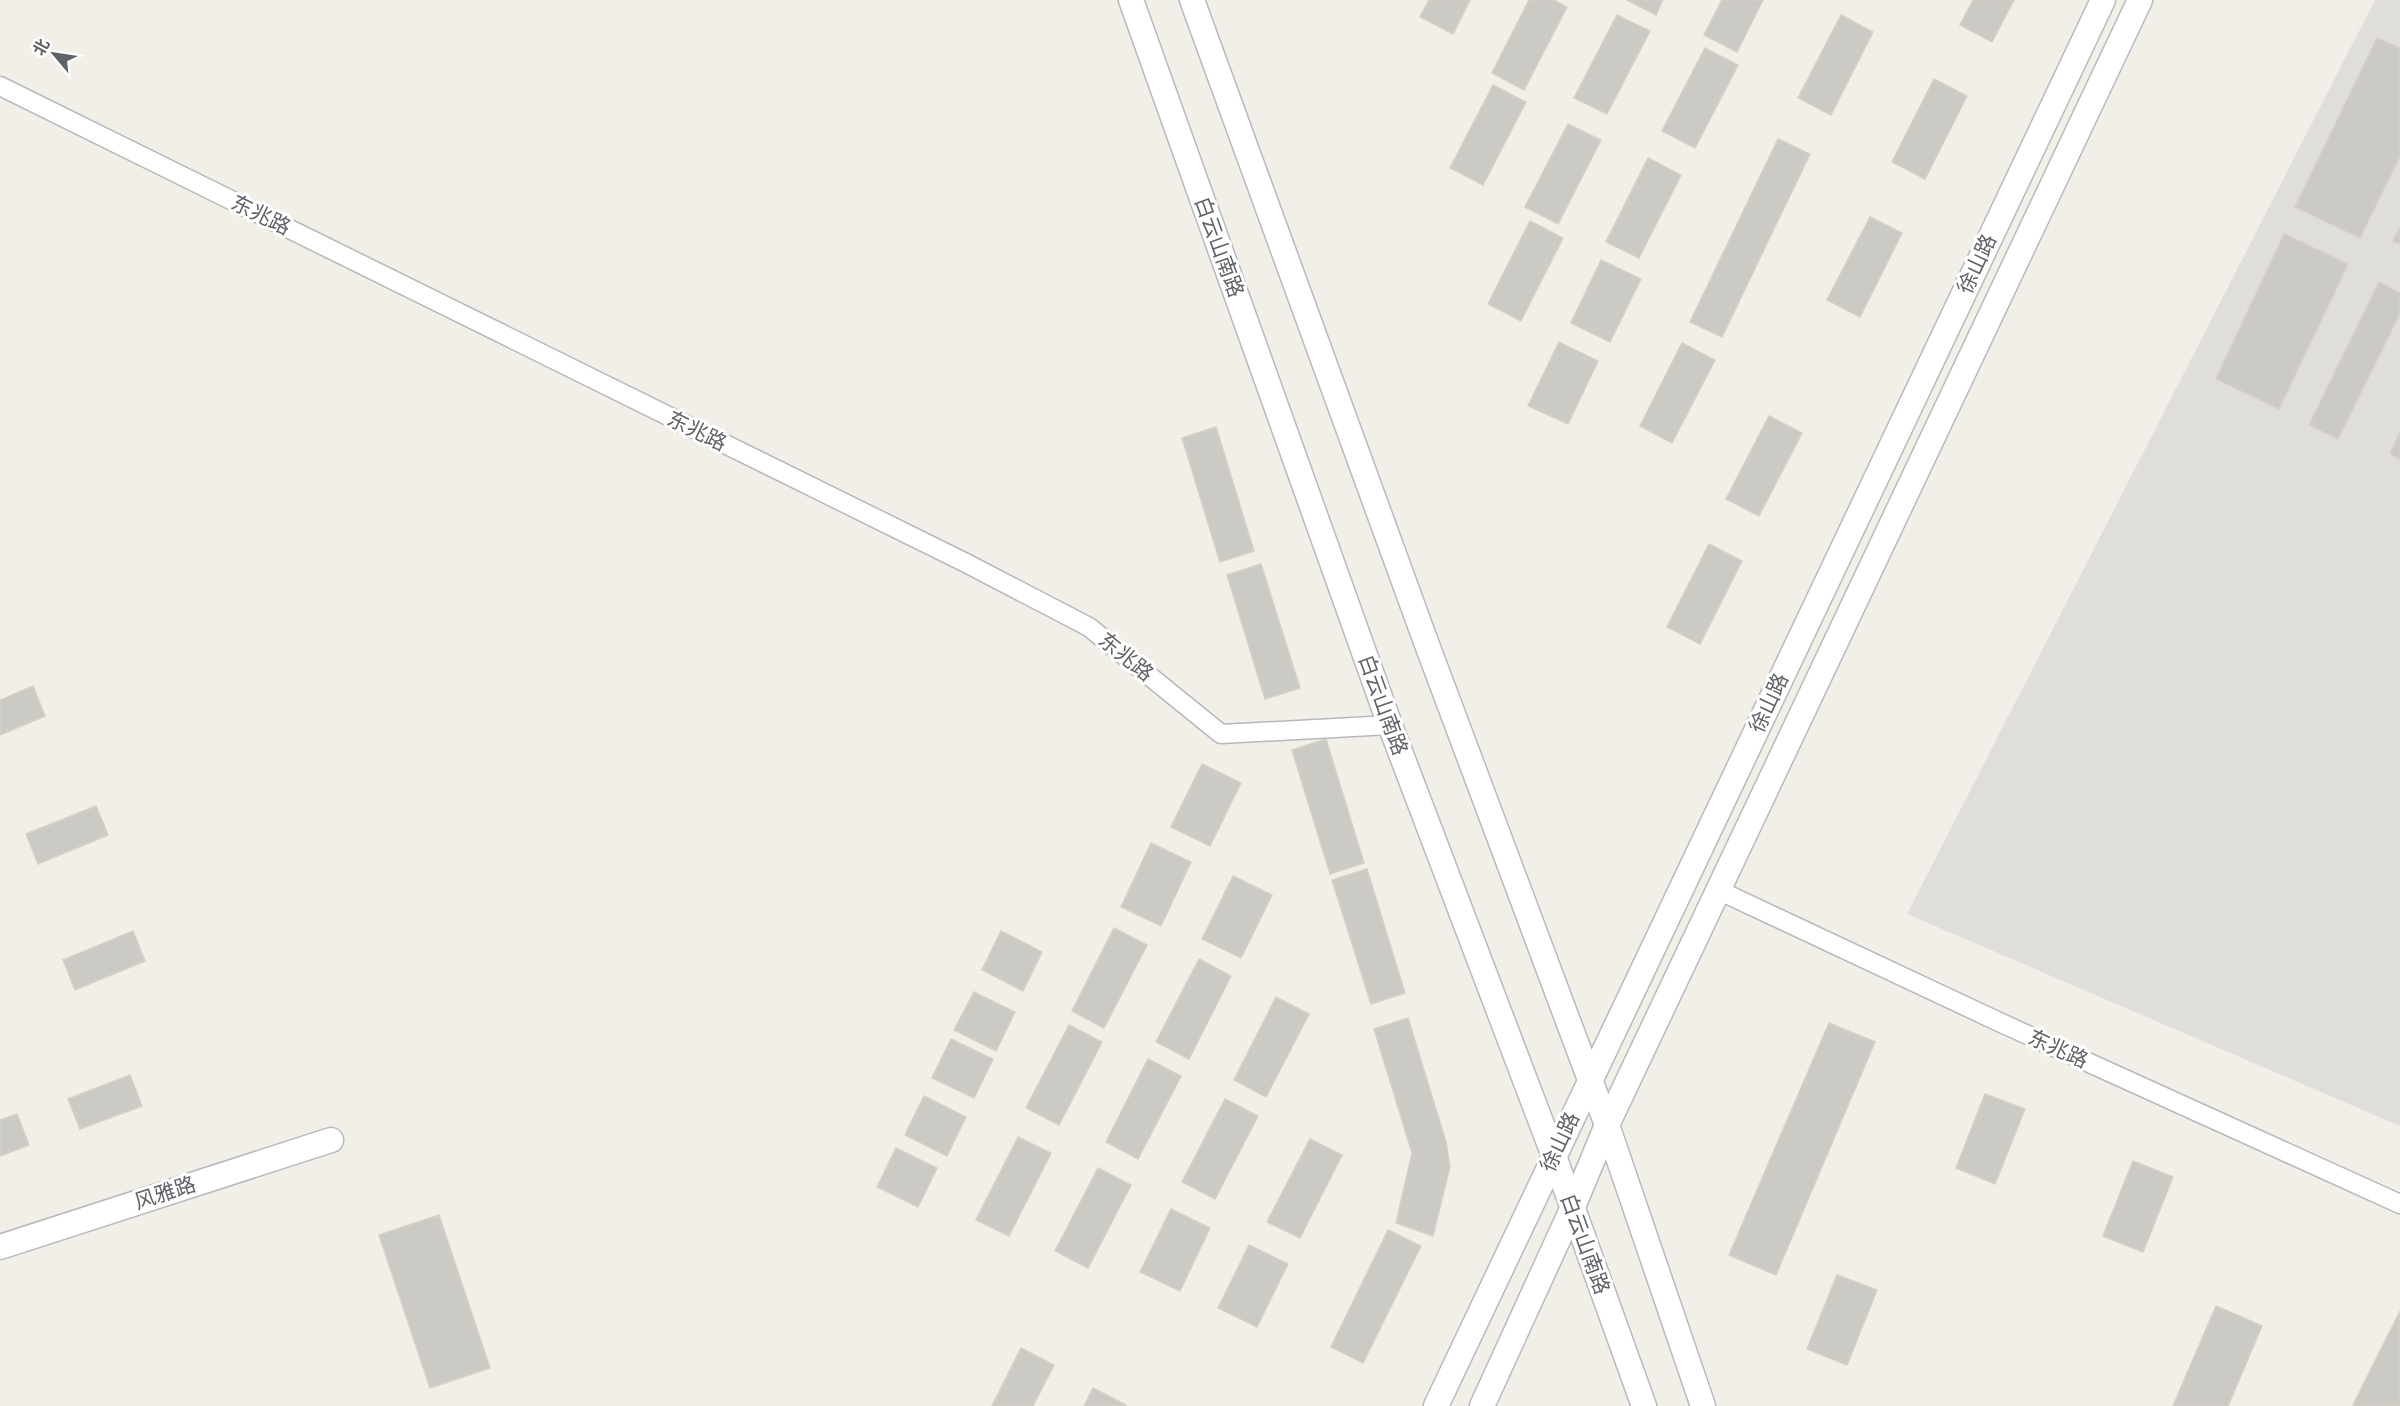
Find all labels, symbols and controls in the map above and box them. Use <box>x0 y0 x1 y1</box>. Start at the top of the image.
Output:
north arrow <box>24 24 84 84</box>
text: 北 <box>28 35 54 59</box>
street label: 东兆路 <box>227 189 295 241</box>
street label: 白云山南路 <box>1188 193 1250 301</box>
street label: 徐山路 <box>1951 230 2003 298</box>
street label: 东兆路 <box>663 405 731 457</box>
street label: 东兆路 <box>1093 626 1159 688</box>
street label: 白云山南路 <box>1352 651 1414 759</box>
street label: 徐山路 <box>1743 669 1795 737</box>
street label: 东兆路 <box>2024 1023 2092 1075</box>
street label: 徐山路 <box>1534 1108 1586 1176</box>
street label: 风雅路 <box>131 1170 199 1216</box>
street label: 白云山南路 <box>1554 1190 1616 1298</box>

